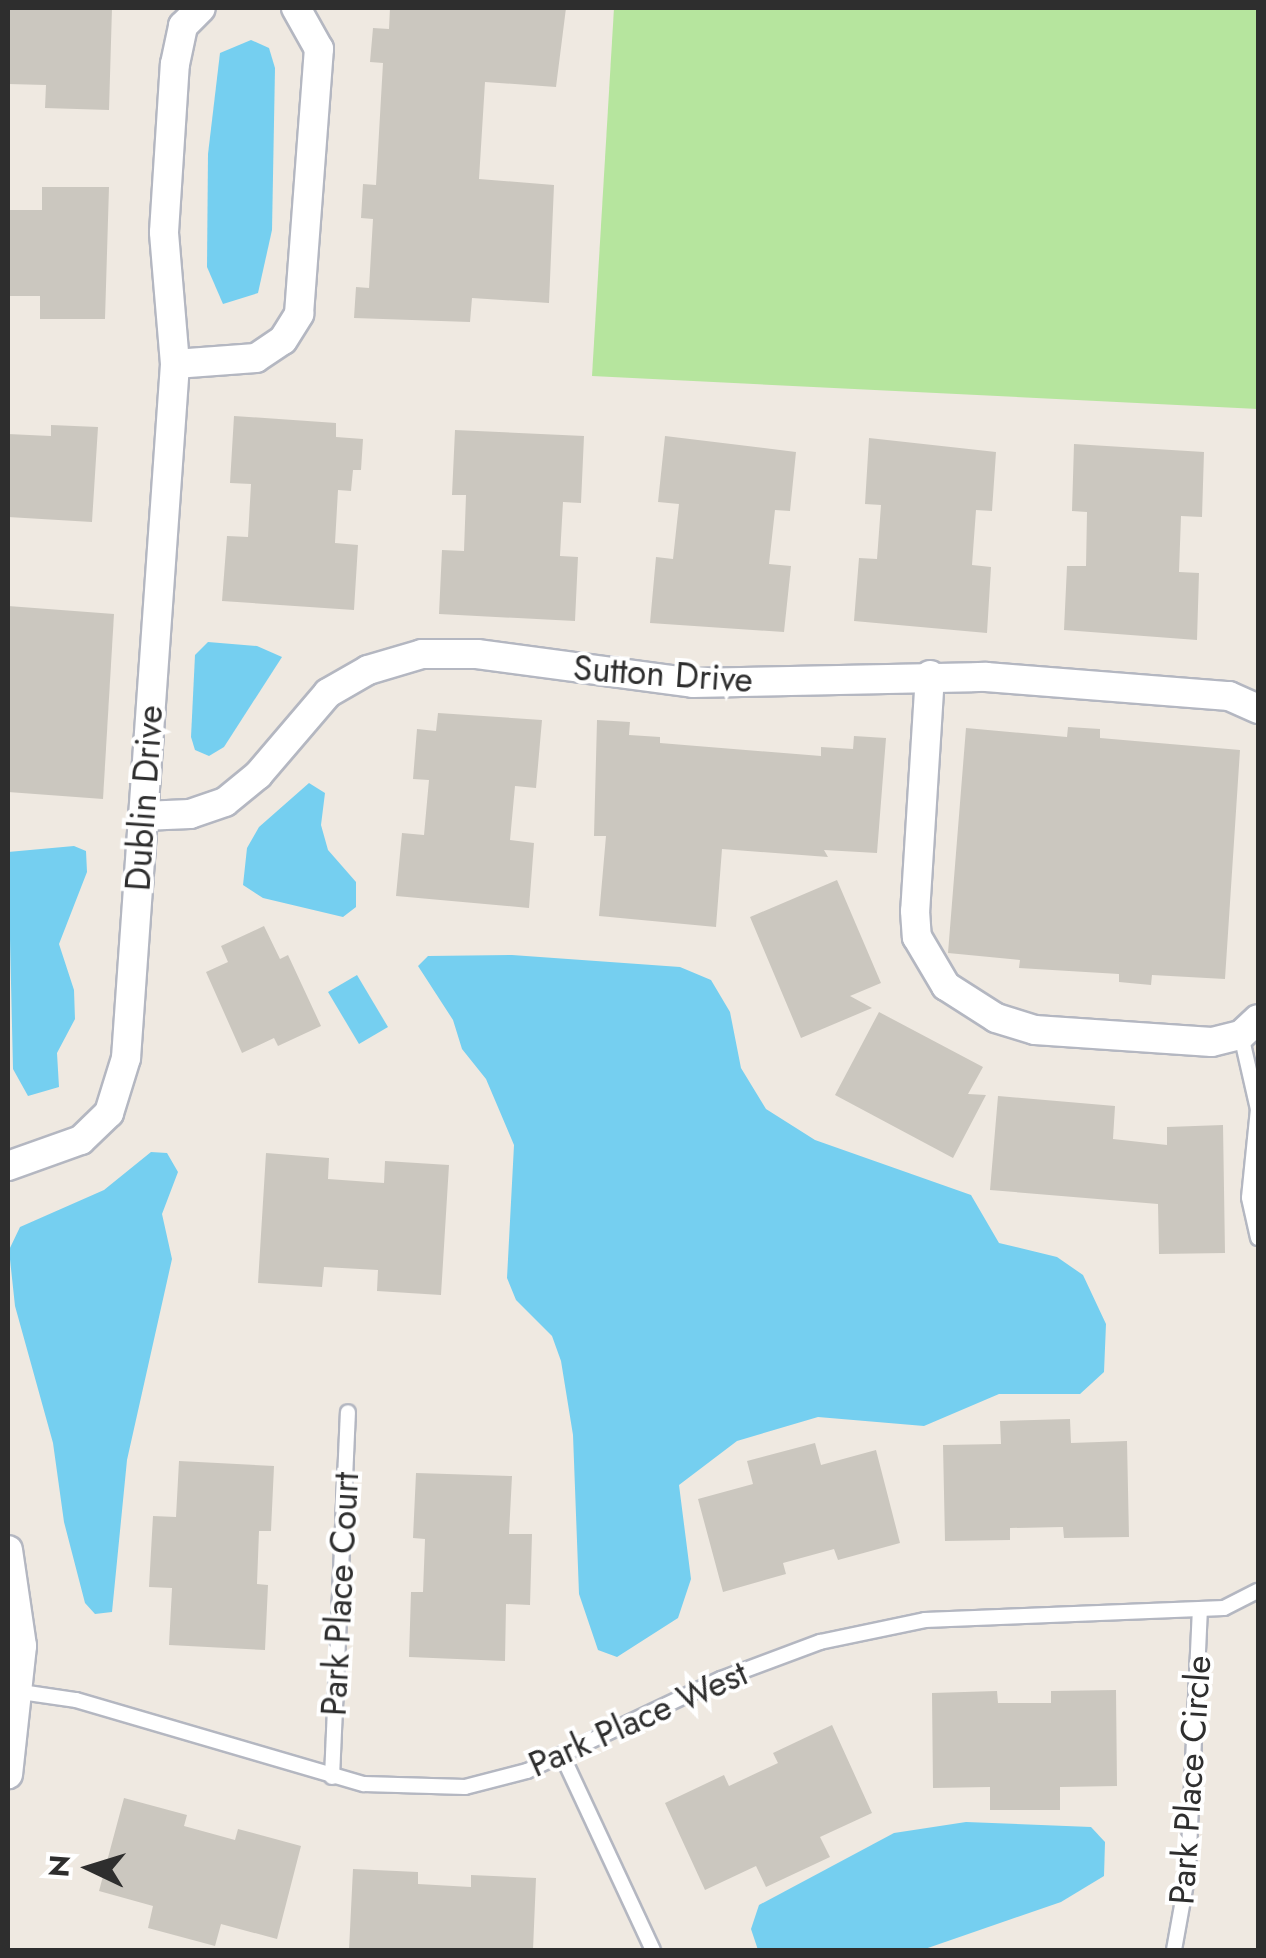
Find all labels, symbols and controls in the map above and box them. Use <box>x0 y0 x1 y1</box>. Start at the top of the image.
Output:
street label: Sutton Drive <box>572 647 754 701</box>
street label: Dublin Drive <box>117 704 171 892</box>
street label: Park Place Court <box>313 1471 367 1717</box>
street label: Park Place West <box>522 1652 754 1786</box>
street label: Park Place Circle <box>1160 1654 1220 1906</box>
north arrow <box>40 1818 140 1918</box>
text: N <box>38 1853 81 1878</box>

